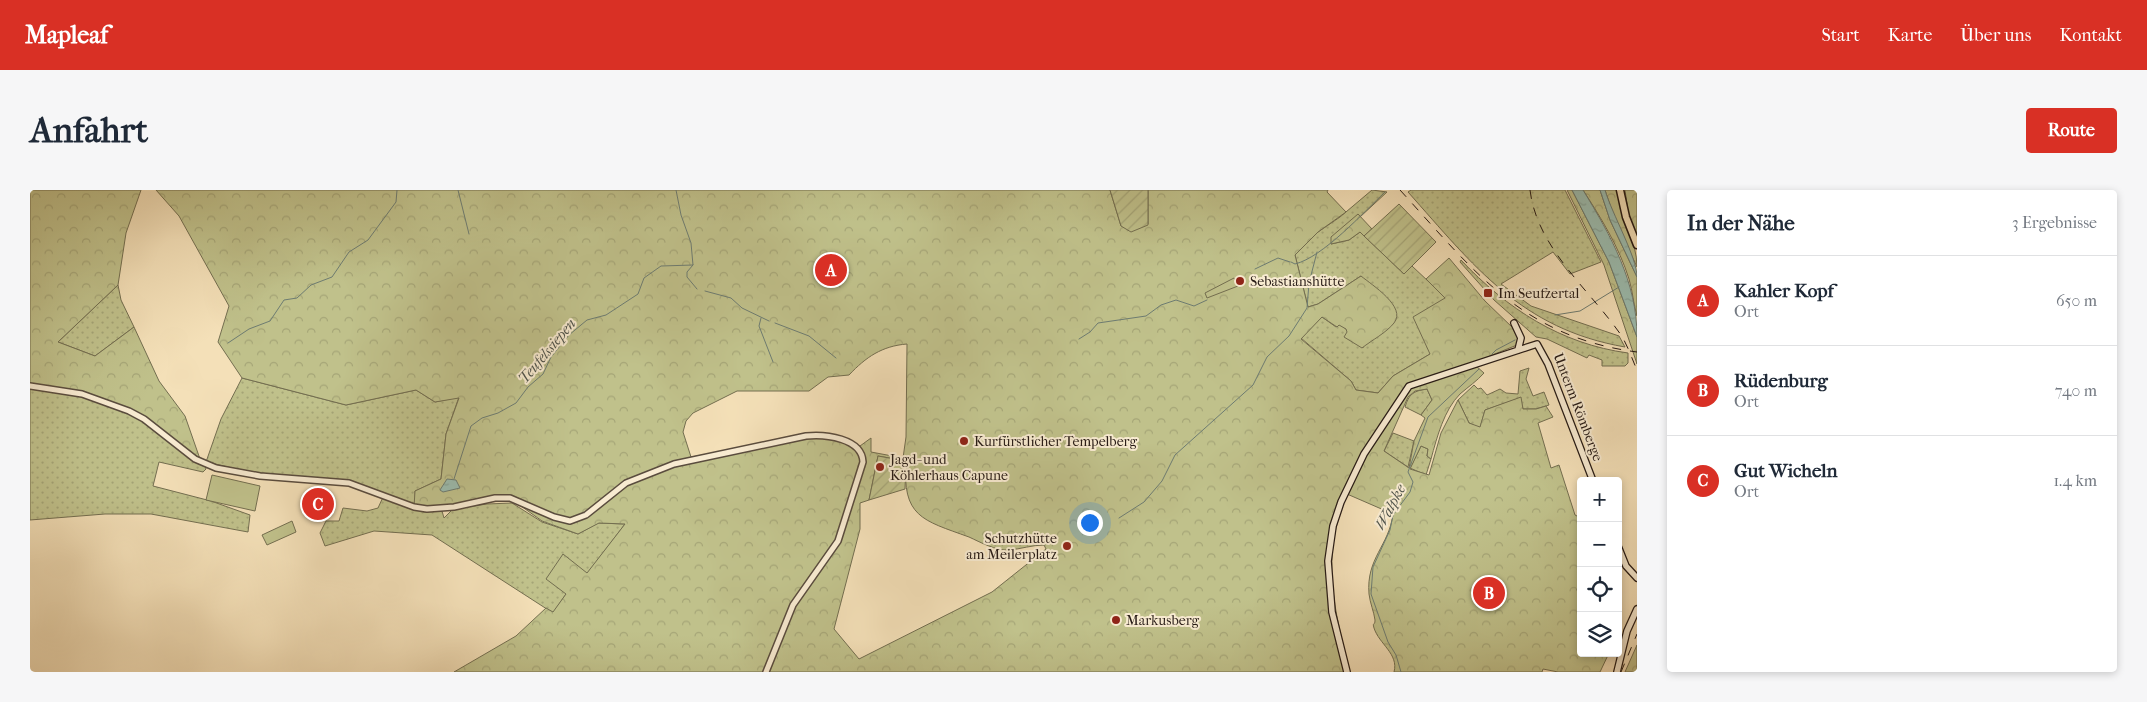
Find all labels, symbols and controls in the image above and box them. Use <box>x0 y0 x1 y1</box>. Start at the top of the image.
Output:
text: Mapleaf <box>25 21 108 49</box>
text: Start <box>1821 25 1860 46</box>
text: Karte <box>1888 25 1932 46</box>
text: Über uns <box>1960 25 2031 46</box>
text: Kontakt <box>2059 25 2122 46</box>
button: Route <box>2026 108 2117 153</box>
text: Anfahrt <box>30 110 148 151</box>
text: In der Nähe <box>1687 211 1795 235</box>
text: 3 Ergebnisse <box>2012 213 2097 232</box>
pin: A <box>815 251 847 289</box>
place label: Sebastianshütte <box>1250 273 1345 290</box>
marker: Sebastianshütte <box>1234 275 1246 287</box>
text: Kahler Kopf <box>1734 280 1834 302</box>
place label: Im Seufzertal <box>1498 285 1579 302</box>
marker: Im Seufzertal <box>1482 287 1494 299</box>
text: A <box>1698 291 1708 310</box>
text: 650 m <box>2056 291 2097 310</box>
text: Ort <box>1734 302 1759 321</box>
water label: Teufelssiepen <box>515 315 579 387</box>
street label: Unterm Römberge <box>1550 350 1606 464</box>
text: Rüdenburg <box>1734 370 1828 392</box>
text: B <box>1698 381 1708 400</box>
text: 740 m <box>2055 381 2097 400</box>
text: Ort <box>1734 392 1759 411</box>
place label: Kurfürstlicher Tempelberg <box>974 433 1137 450</box>
marker: Kurfürstlicher Tempelberg <box>958 435 970 447</box>
place label: Jagd- und Köhlerhaus Capune <box>889 451 1008 484</box>
text: Gut Wicheln <box>1734 460 1838 482</box>
marker: Jagd- und Köhlerhaus Capune <box>874 461 886 473</box>
text: C <box>1698 471 1708 490</box>
text: 1.4 km <box>2053 471 2097 490</box>
map controls <box>1577 477 1622 657</box>
button: + <box>1577 477 1622 522</box>
water label: Walpke <box>1371 481 1410 533</box>
text: Ort <box>1734 482 1759 501</box>
pin: C <box>302 485 334 523</box>
your location <box>1077 510 1103 536</box>
button: − <box>1577 522 1622 567</box>
place label: Schutzhütte am Meilerplatz <box>966 530 1057 563</box>
marker: Schutzhütte am Meilerplatz <box>1061 540 1073 552</box>
button: locate <box>1577 567 1622 612</box>
pin: B <box>1473 574 1505 612</box>
place label: Markusberg <box>1126 612 1200 629</box>
button: layers <box>1577 612 1622 657</box>
marker: Markusberg <box>1110 614 1122 626</box>

